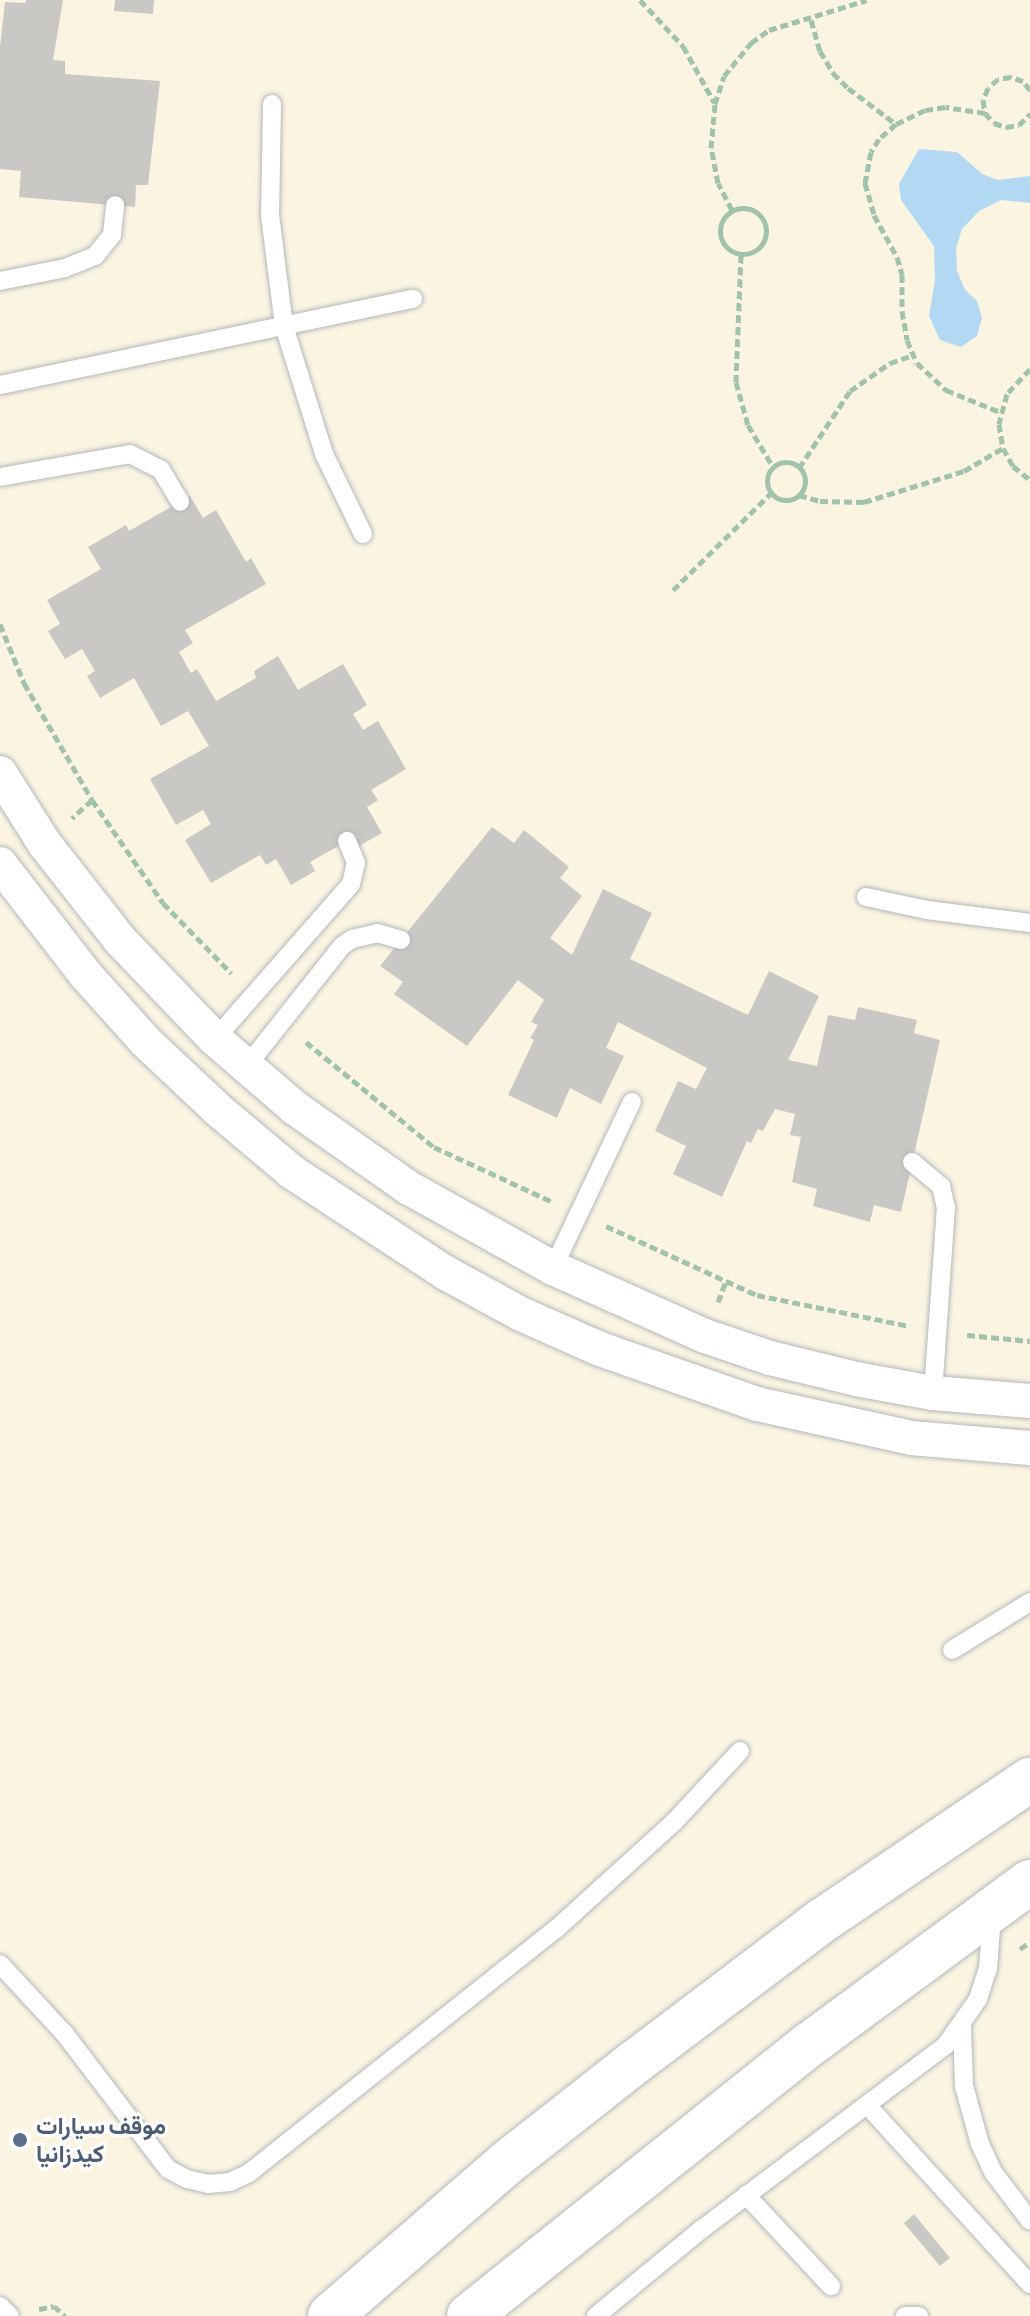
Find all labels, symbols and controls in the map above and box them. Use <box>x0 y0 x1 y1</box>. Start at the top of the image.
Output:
place label: موقف سيارات كيدزانيا <box>36 2112 166 2168</box>
marker: موقف سيارات كيدزانيا <box>11 2131 29 2149</box>

